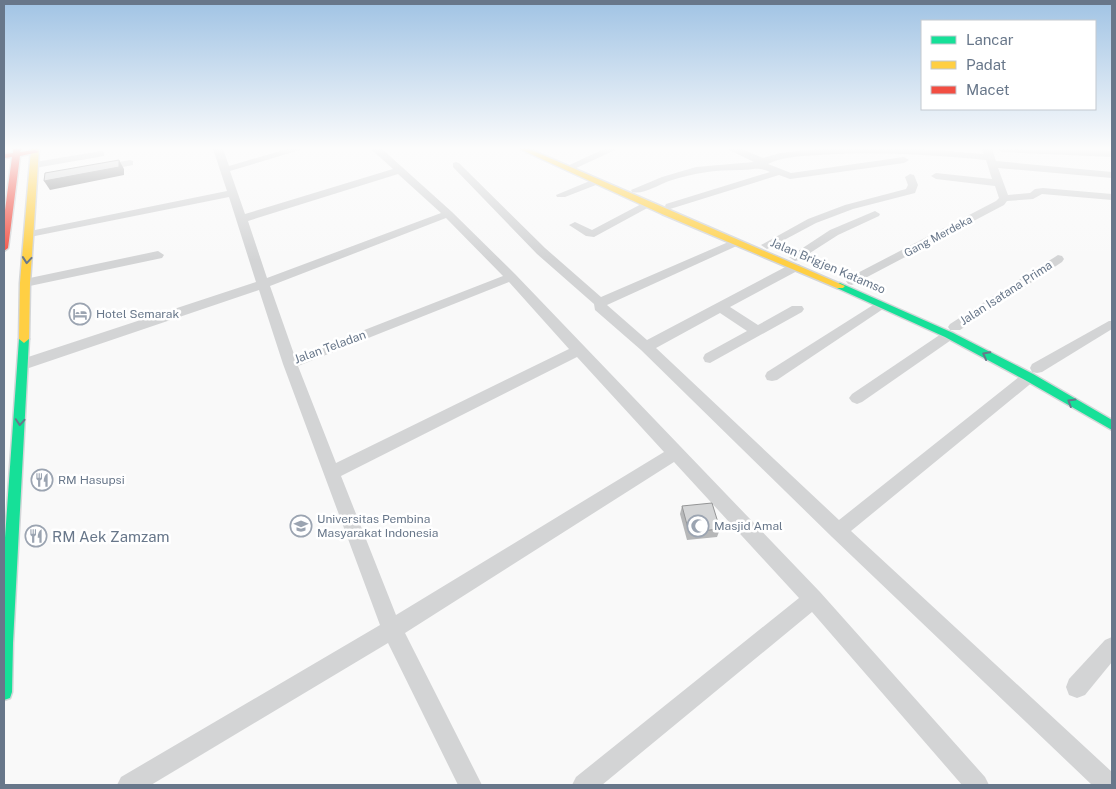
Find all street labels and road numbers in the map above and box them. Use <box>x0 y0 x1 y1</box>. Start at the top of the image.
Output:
street label: Gang Merdeka <box>902 213 974 259</box>
street label: Jalan Brigjen Katamso <box>768 235 888 297</box>
street label: Jalan Isatana Prima <box>957 258 1055 328</box>
street label: Jalan Teladan <box>292 328 368 366</box>

